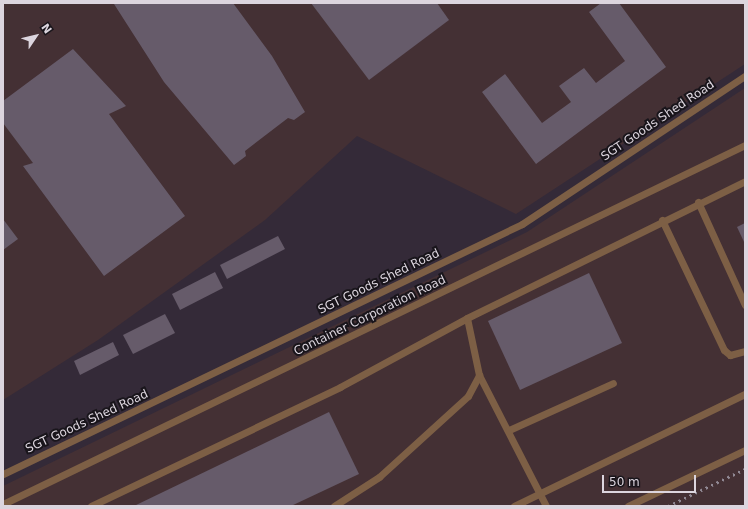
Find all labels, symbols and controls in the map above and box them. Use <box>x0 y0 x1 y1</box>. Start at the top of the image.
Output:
north arrow <box>16 16 56 56</box>
text: N <box>38 21 54 36</box>
street label: SGT Goods Shed Road <box>599 78 717 164</box>
street label: SGT Goods Shed Road <box>316 246 442 318</box>
street label: Container Corporation Road <box>292 273 448 359</box>
street label: SGT Goods Shed Road <box>23 387 151 457</box>
scale bar <box>604 467 698 493</box>
text: 50 m <box>609 475 640 489</box>

